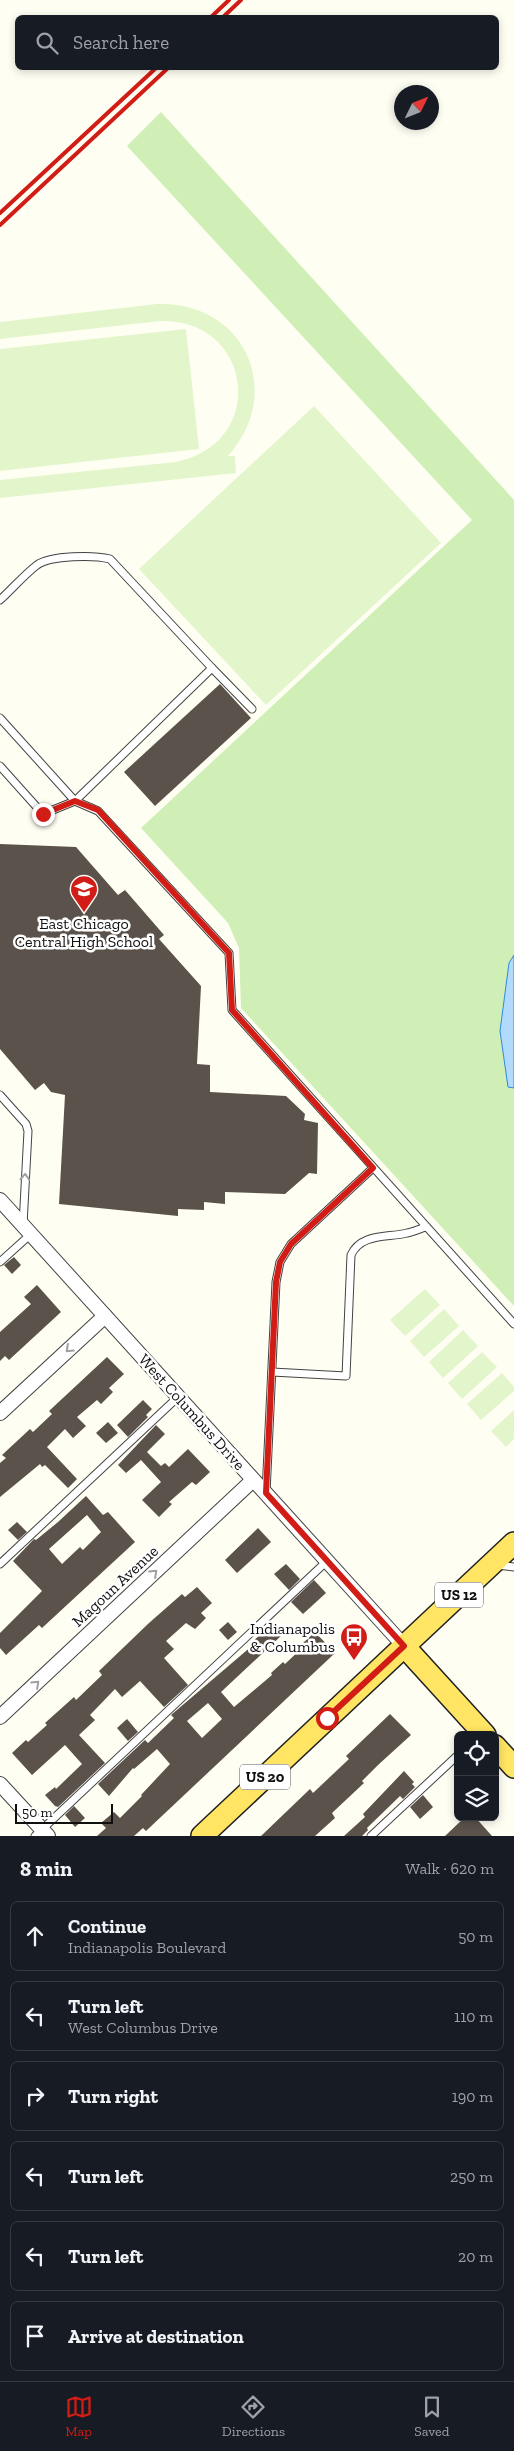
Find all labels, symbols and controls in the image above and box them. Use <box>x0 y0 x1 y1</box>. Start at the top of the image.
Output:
search box <box>15 15 499 70</box>
icon: search <box>33 29 61 57</box>
text: Search here <box>73 31 169 54</box>
north arrow <box>394 85 439 130</box>
route end <box>32 803 55 826</box>
school or university icon: East Chicago Central High School <box>69 874 99 913</box>
place label: East Chicago Central High School <box>15 914 153 951</box>
one-way arrow <box>20 1172 31 1180</box>
one-way arrow <box>66 1343 75 1352</box>
street label: West Columbus Drive <box>135 1350 249 1474</box>
street label: Magoun Avenue <box>68 1541 162 1631</box>
one-way arrow <box>148 1570 157 1579</box>
road number: US 12 <box>435 1582 483 1608</box>
place label: Indianapolis & Columbus <box>250 1619 335 1656</box>
bus stop icon: Indianapolis & Columbus <box>339 1622 369 1661</box>
one-way arrow <box>30 1681 39 1690</box>
route start <box>316 1707 339 1730</box>
map controls <box>454 1731 499 1821</box>
button: locate <box>454 1731 499 1776</box>
road number: US 20 <box>240 1764 290 1790</box>
button: layers <box>454 1776 499 1821</box>
scale bar <box>15 1801 112 1824</box>
text: 50 m <box>22 1804 53 1821</box>
text: 8 min <box>20 1856 72 1881</box>
text: Walk · 620 m <box>405 1859 494 1878</box>
text: Continue <box>68 1915 146 1938</box>
icon: ahead <box>21 1922 49 1950</box>
text: 50 m <box>458 1927 493 1946</box>
text: Indianapolis Boulevard <box>68 1938 226 1957</box>
text: Turn left <box>68 1995 143 2018</box>
icon: left <box>21 2002 49 2030</box>
text: 110 m <box>454 2007 493 2026</box>
text: West Columbus Drive <box>68 2018 218 2037</box>
icon: right <box>21 2082 49 2110</box>
text: Turn right <box>68 2085 158 2108</box>
text: 190 m <box>452 2087 493 2106</box>
icon: left <box>21 2162 49 2190</box>
text: Turn left <box>68 2165 143 2188</box>
text: 250 m <box>450 2167 493 2186</box>
icon: left <box>21 2242 49 2270</box>
text: Turn left <box>68 2245 143 2268</box>
text: 20 m <box>458 2247 493 2266</box>
icon: arrive <box>21 2322 49 2350</box>
text: Arrive at destination <box>68 2325 244 2348</box>
tab: Map <box>65 2393 93 2440</box>
tab: Directions <box>222 2393 285 2440</box>
tab: Saved <box>414 2393 449 2440</box>

